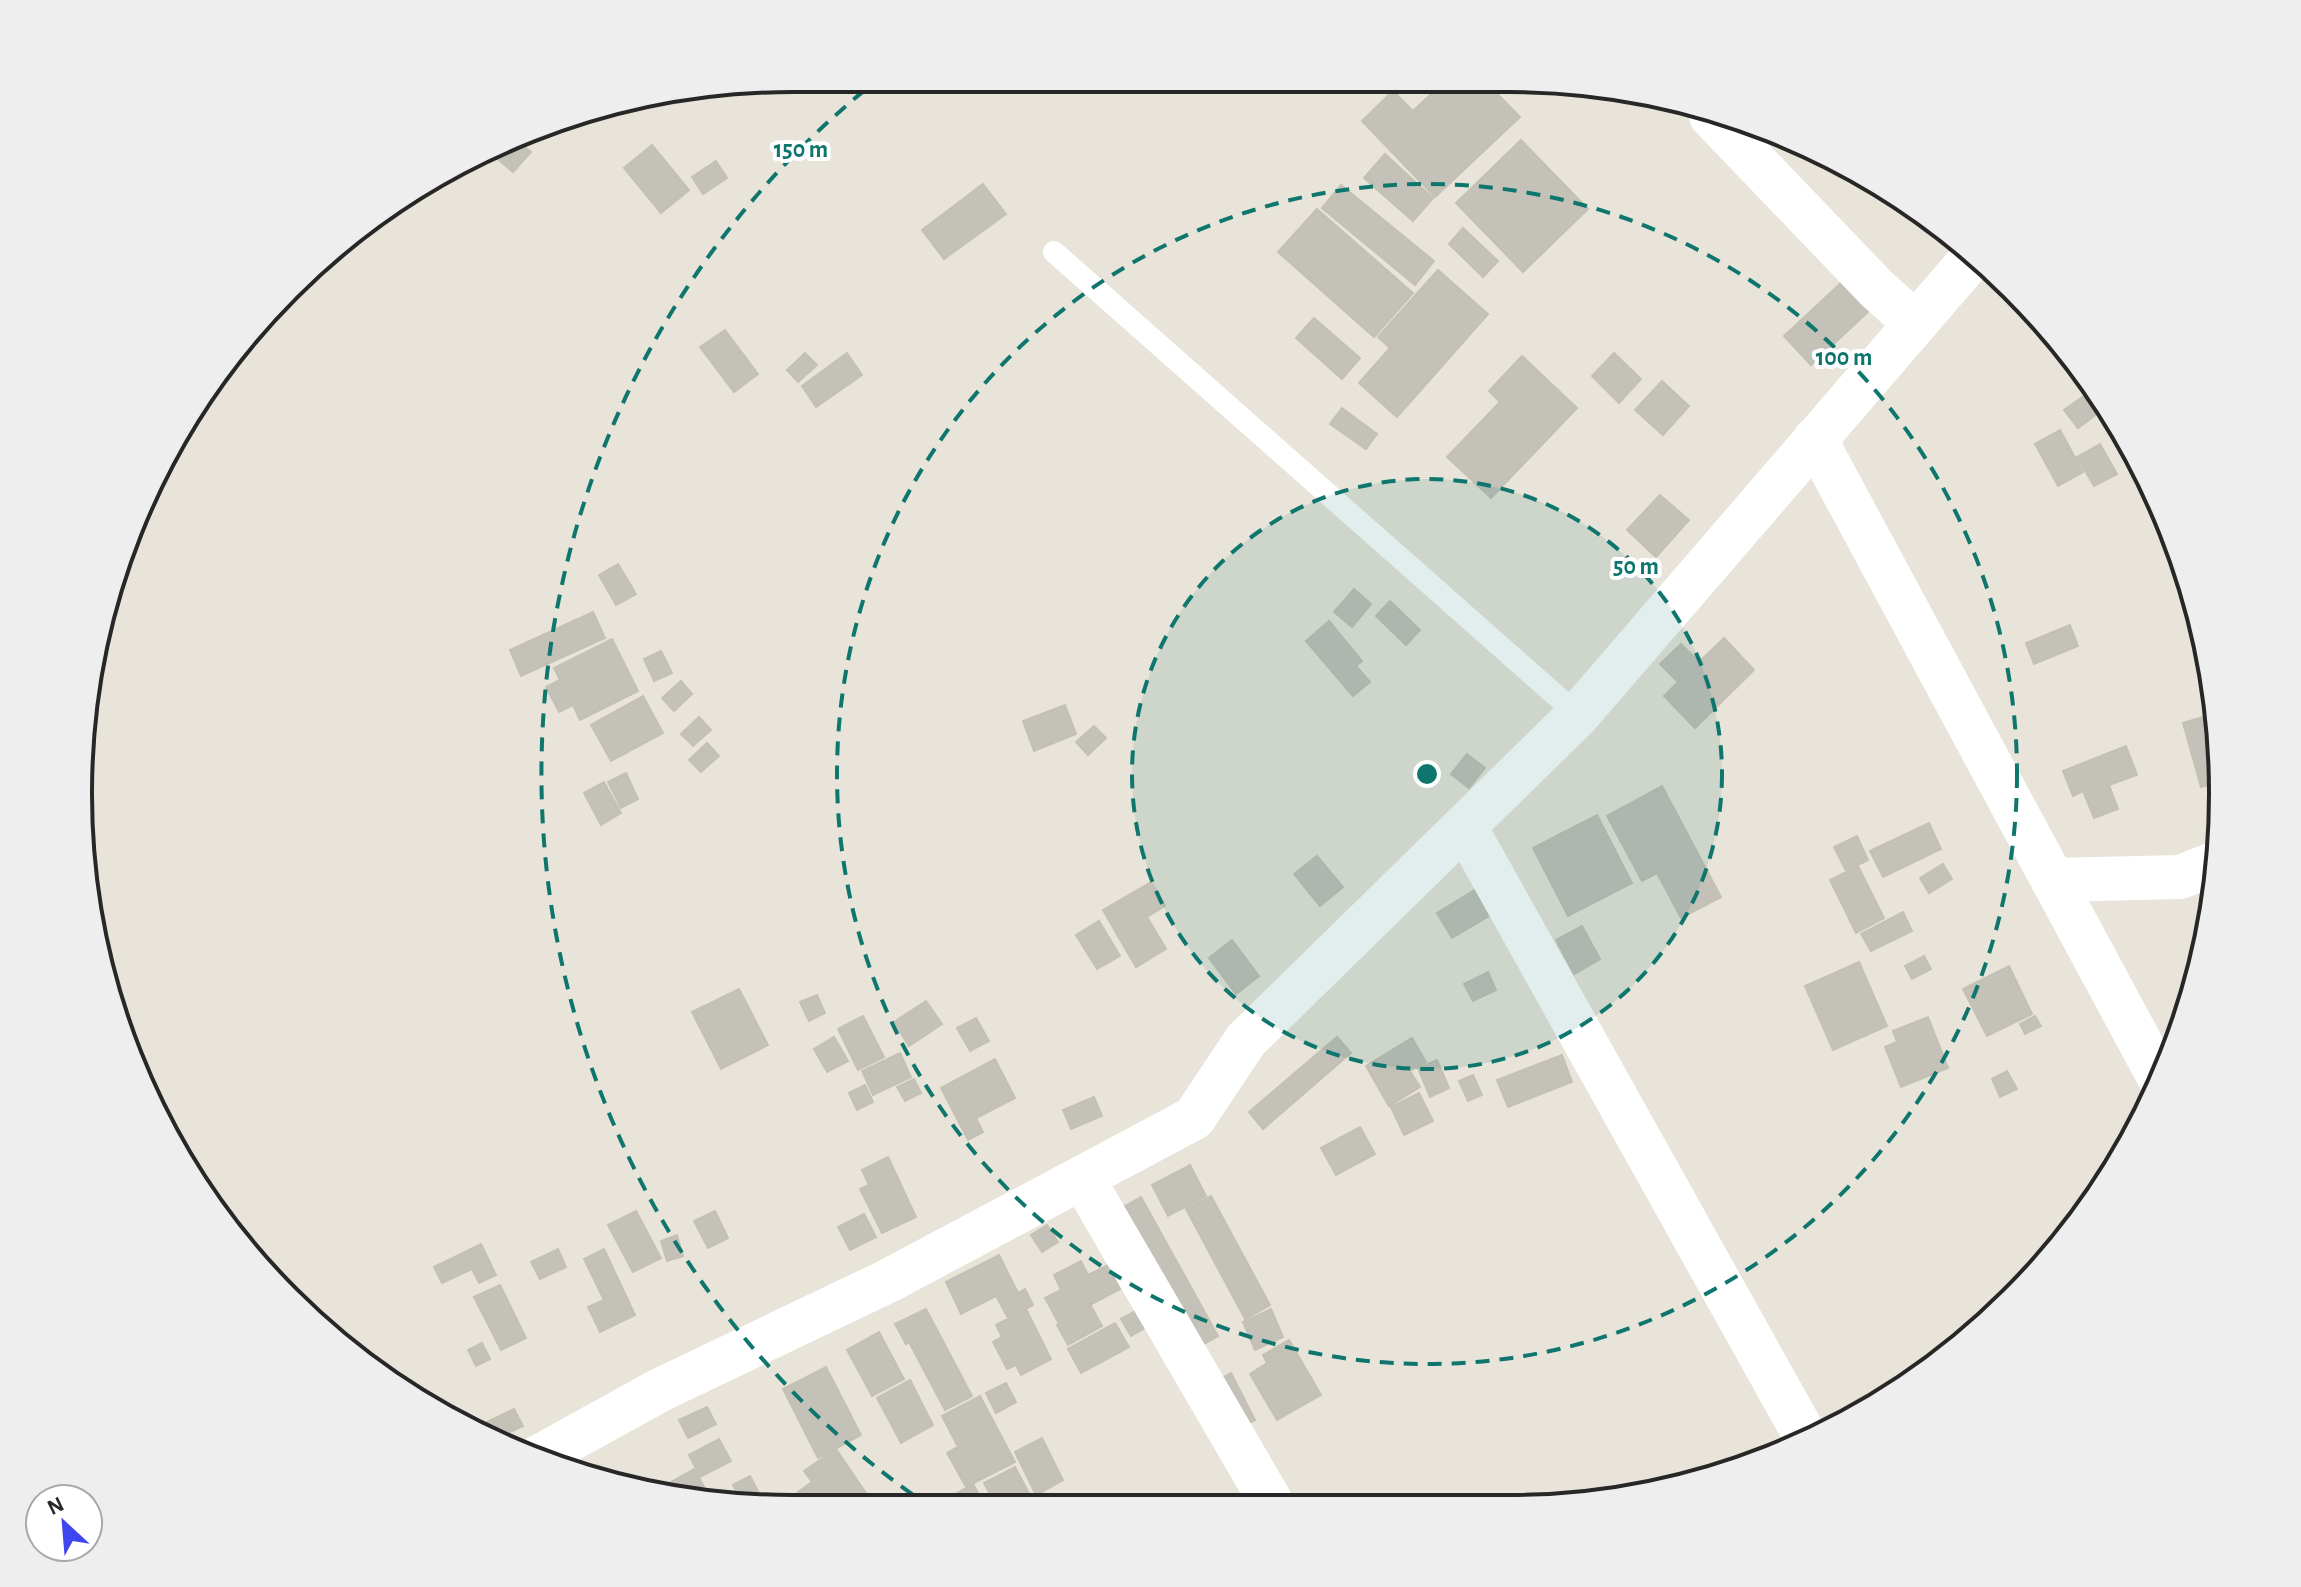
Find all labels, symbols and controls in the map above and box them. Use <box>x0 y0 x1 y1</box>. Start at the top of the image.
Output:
text: 150 m <box>774 138 828 162</box>
text: 100 m <box>1816 346 1872 370</box>
text: 50 m <box>1613 555 1659 579</box>
centre of rings <box>1413 760 1441 788</box>
north arrow <box>24 1483 104 1563</box>
text: N <box>44 1493 67 1519</box>

